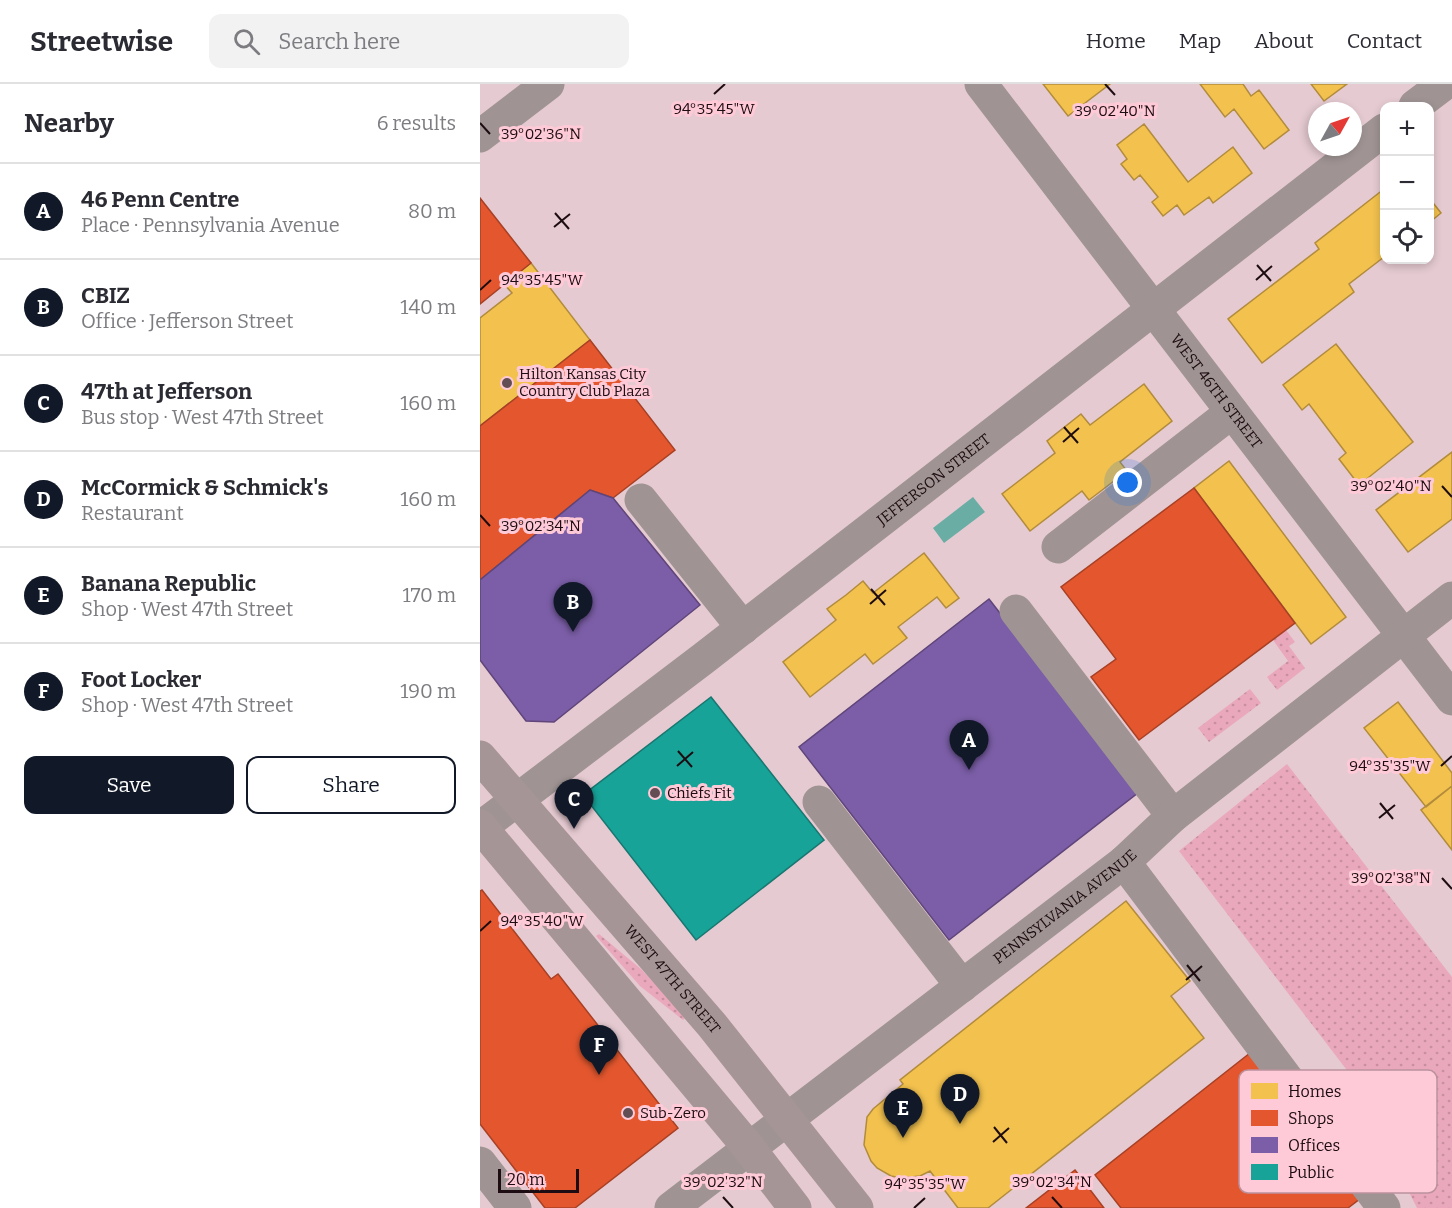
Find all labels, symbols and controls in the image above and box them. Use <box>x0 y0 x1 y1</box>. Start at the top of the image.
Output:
search box <box>209 14 629 68</box>
text: Streetwise <box>30 25 173 58</box>
icon: search <box>230 25 263 58</box>
text: Search here <box>278 28 400 55</box>
text: Home <box>1086 28 1146 54</box>
text: Map <box>1179 28 1221 54</box>
text: About <box>1254 28 1314 54</box>
text: Contact <box>1347 28 1422 54</box>
text: 94°35'45"W <box>673 100 755 118</box>
text: 39°02'40"N <box>1074 102 1156 120</box>
north arrow <box>1308 102 1362 156</box>
map controls <box>1380 102 1434 264</box>
button: + <box>1380 102 1434 156</box>
text: Nearby <box>24 108 114 139</box>
text: 6 results <box>377 111 456 135</box>
text: 39°02'36"N <box>501 125 581 143</box>
button: − <box>1380 156 1434 210</box>
text: 46 Penn Centre <box>81 186 239 213</box>
text: A <box>36 199 51 223</box>
text: 80 m <box>408 199 456 223</box>
button: locate <box>1380 210 1434 264</box>
text: Place · Pennsylvania Avenue <box>81 213 340 237</box>
text: 94°35'45"W <box>501 271 583 289</box>
text: CBIZ <box>81 282 130 309</box>
text: B <box>37 295 50 319</box>
text: 140 m <box>400 295 456 319</box>
text: Office · Jefferson Street <box>81 309 293 333</box>
street label: WEST 46TH STREET <box>1167 330 1266 452</box>
place label: Hilton Kansas City Country Club Plaza <box>519 365 650 400</box>
marker: Hilton Kansas City Country Club Plaza <box>500 376 514 390</box>
text: 47th at Jefferson <box>81 378 252 405</box>
text: C <box>37 391 50 415</box>
text: 160 m <box>400 391 456 415</box>
text: Bus stop · West 47th Street <box>81 405 324 429</box>
street label: JEFFERSON STREET <box>873 430 994 530</box>
your location <box>1113 468 1142 497</box>
text: McCormick & Schmick's <box>81 474 328 501</box>
text: 39°02'40"N <box>1350 477 1432 495</box>
text: D <box>36 487 51 511</box>
text: 160 m <box>400 487 456 511</box>
text: Restaurant <box>81 501 184 525</box>
text: 39°02'34"N <box>501 517 581 535</box>
text: Banana Republic <box>81 570 256 597</box>
pin: B <box>554 582 592 632</box>
text: E <box>37 583 50 607</box>
text: 170 m <box>403 583 456 607</box>
text: Shop · West 47th Street <box>81 597 293 621</box>
text: Foot Locker <box>81 666 201 693</box>
text: F <box>38 679 49 703</box>
text: 190 m <box>400 679 456 703</box>
text: Shop · West 47th Street <box>81 693 293 717</box>
pin: A <box>950 720 988 770</box>
button: Save <box>24 756 234 814</box>
button: Share <box>246 756 456 814</box>
text: 94°35'35"W <box>1349 757 1431 775</box>
pin: C <box>554 780 593 829</box>
place label: Chiefs Fit <box>667 784 732 802</box>
marker: Chiefs Fit <box>648 786 662 800</box>
street label: PENNSYLVANIA AVENUE <box>990 846 1140 968</box>
text: 39°02'38"N <box>1351 869 1431 887</box>
text: 94°35'40"W <box>500 912 584 930</box>
street label: WEST 47TH STREET <box>621 921 724 1037</box>
pin: F <box>580 1026 618 1075</box>
legend <box>1239 1070 1437 1193</box>
pin: D <box>940 1074 980 1124</box>
text: Homes <box>1288 1082 1341 1101</box>
pin: E <box>884 1088 922 1138</box>
place label: Sub-Zero <box>640 1104 706 1122</box>
marker: Sub-Zero <box>621 1106 635 1120</box>
text: Shops <box>1288 1109 1334 1128</box>
text: Offices <box>1288 1136 1340 1155</box>
text: Public <box>1288 1163 1334 1182</box>
scale bar <box>498 1166 579 1194</box>
text: 20 m <box>507 1170 544 1189</box>
text: 39°02'32"N <box>683 1173 763 1191</box>
text: 39°02'34"N <box>1012 1173 1092 1191</box>
text: 94°35'35"W <box>884 1175 966 1193</box>

